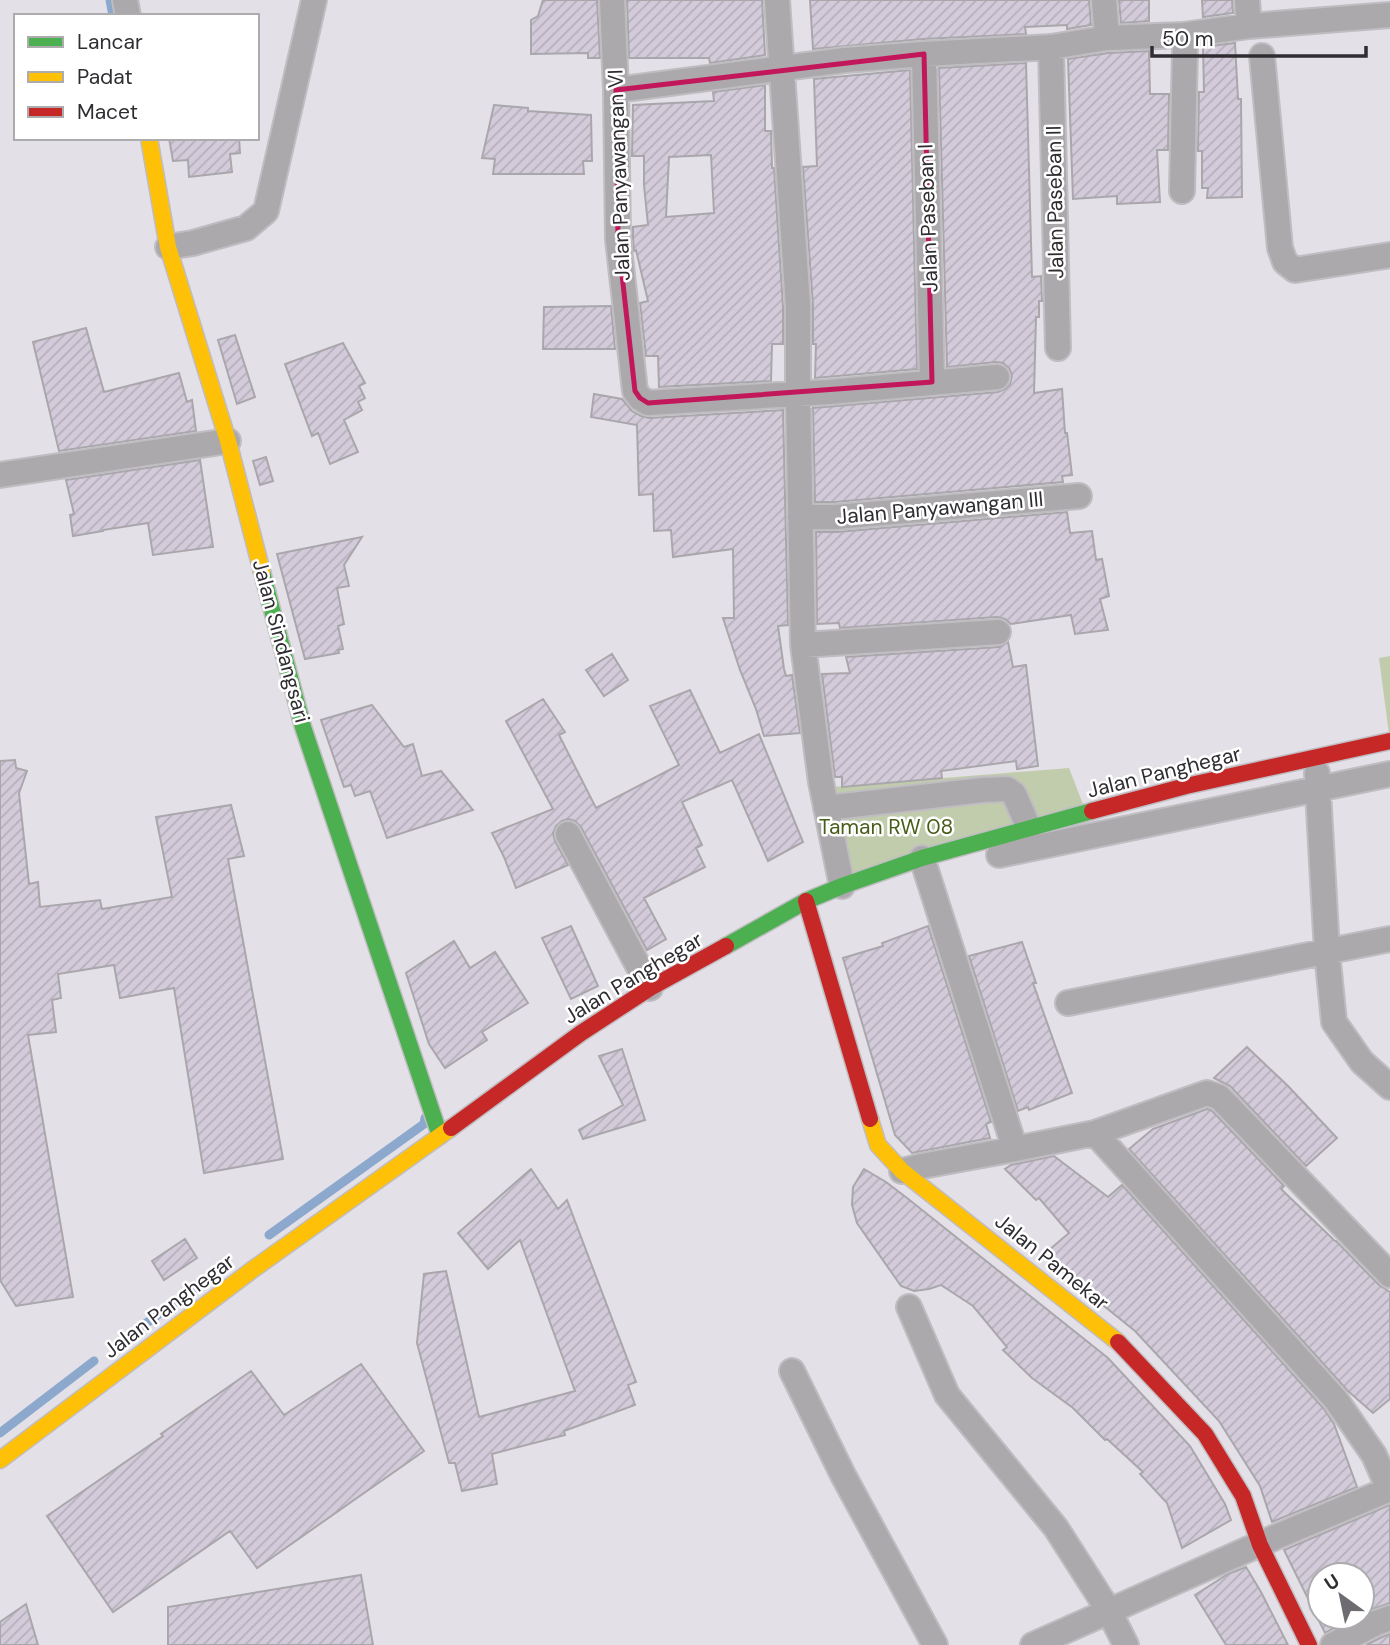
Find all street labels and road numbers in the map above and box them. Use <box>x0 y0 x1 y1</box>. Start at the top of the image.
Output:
street label: Jalan Panyawangan VI <box>601 69 637 281</box>
street label: Jalan Paseban II <box>1040 125 1070 279</box>
street label: Jalan Paseban I <box>911 143 945 293</box>
street label: Jalan Panyawangan III <box>835 485 1045 531</box>
street label: Jalan Sindangsari <box>246 556 316 726</box>
street label: Jalan Panghegar <box>1084 739 1244 805</box>
street label: Jalan Panghegar <box>558 925 708 1031</box>
street label: Jalan Pamekar <box>989 1207 1115 1317</box>
street label: Jalan Panghegar <box>98 1247 240 1365</box>

